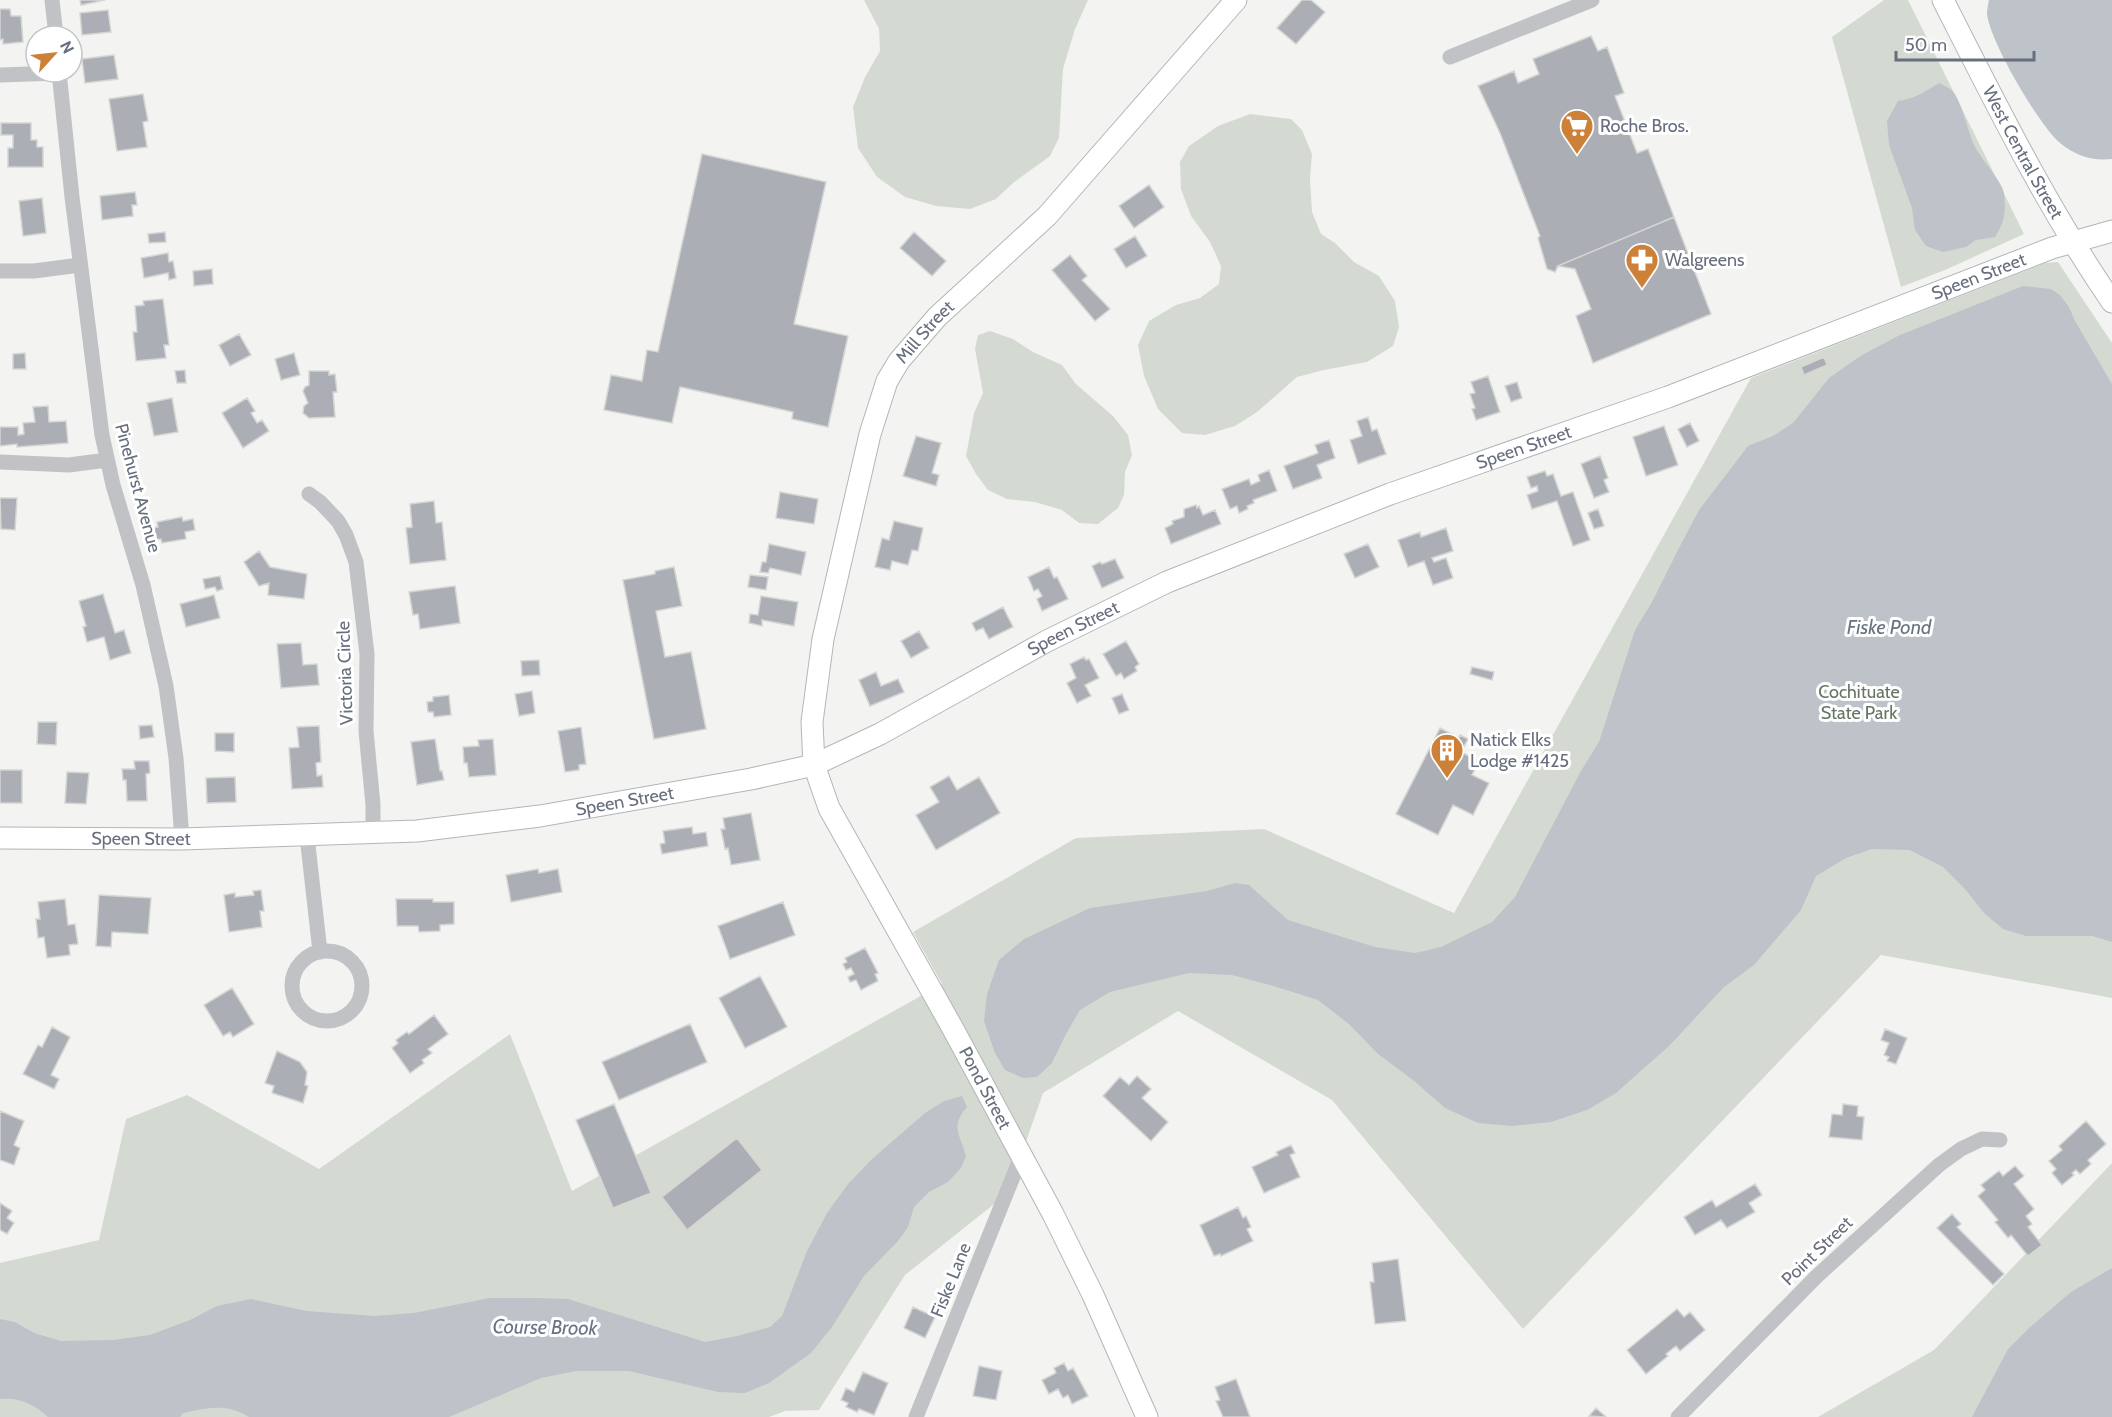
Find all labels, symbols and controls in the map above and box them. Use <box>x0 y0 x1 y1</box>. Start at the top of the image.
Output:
north arrow <box>24 24 84 84</box>
scale bar <box>1896 24 2034 62</box>
text: 50 m <box>1905 34 1947 56</box>
text: N <box>56 38 78 57</box>
street label: West Central Street <box>1978 82 2068 223</box>
supermarket icon: Roche Bros. <box>1559 108 1595 155</box>
place label: Roche Bros. <box>1600 115 1689 137</box>
pharmacy icon: Walgreens <box>1624 242 1660 289</box>
street label: Speen Street <box>1928 248 2029 305</box>
place label: Walgreens <box>1665 249 1745 271</box>
street label: Mill Street <box>891 296 959 368</box>
street label: Pinehurst Avenue <box>110 421 166 555</box>
street label: Speen Street <box>1473 421 1574 474</box>
street label: Speen Street <box>1024 596 1123 661</box>
water label: Fiske Pond <box>1847 615 1932 639</box>
street label: Victoria Circle <box>332 620 358 726</box>
park label: Cochituate State Park <box>1818 681 1900 724</box>
place label: Natick Elks Lodge #1425 <box>1470 729 1569 772</box>
building icon: Natick Elks Lodge #1425 <box>1429 732 1465 779</box>
street label: Speen Street <box>574 782 675 821</box>
street label: Speen Street <box>91 828 191 850</box>
street label: Pond Street <box>954 1043 1016 1133</box>
street label: Point Street <box>1777 1212 1857 1290</box>
street label: Fiske Lane <box>926 1240 976 1320</box>
water label: Course Brook <box>492 1314 599 1340</box>

